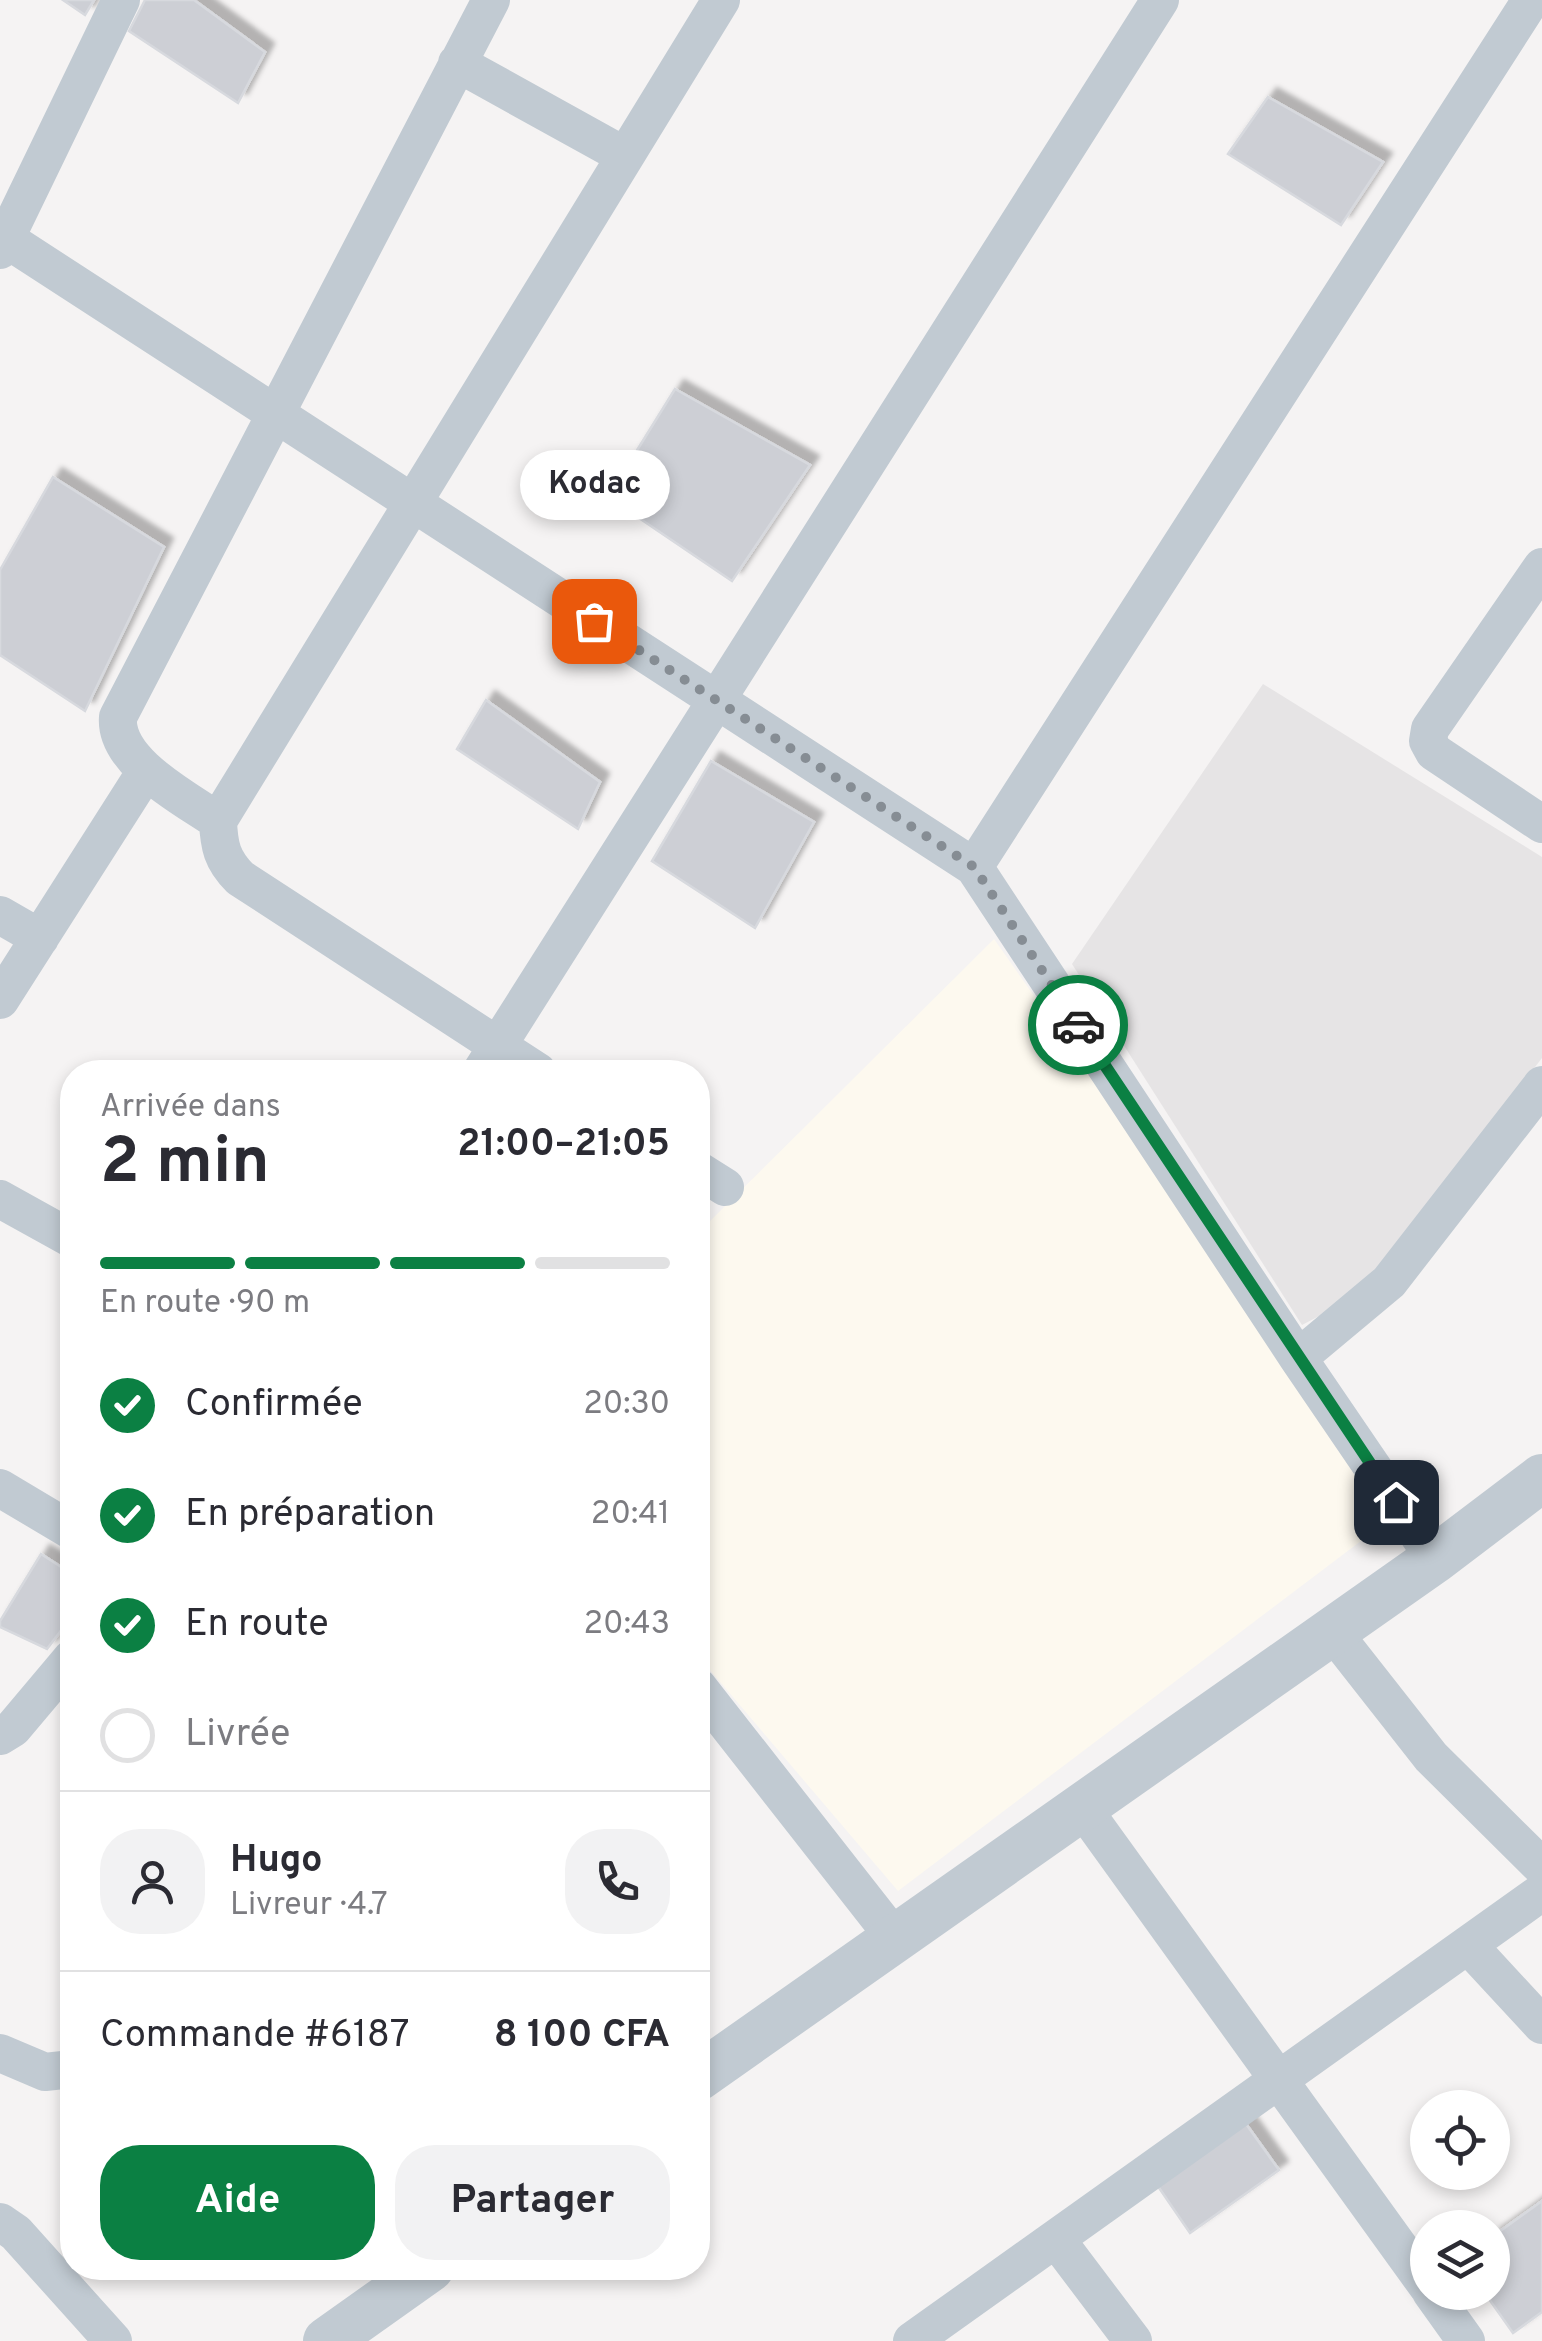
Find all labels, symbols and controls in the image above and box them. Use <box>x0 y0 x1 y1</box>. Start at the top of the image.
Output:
callout: Kodac <box>519 451 669 521</box>
text: Kodac <box>548 465 642 505</box>
pin <box>552 579 637 664</box>
icon: bag <box>567 594 622 649</box>
courier <box>1028 975 1128 1075</box>
icon: car <box>1051 998 1106 1053</box>
text: Arrivée dans <box>100 1088 281 1128</box>
text: 21:00–21:05 <box>457 1121 670 1170</box>
text: 2 min <box>100 1124 270 1206</box>
text: En route · 90 m <box>100 1284 310 1324</box>
icon: check <box>100 1378 155 1433</box>
text: Confirmée <box>185 1381 363 1430</box>
text: 20:30 <box>583 1385 670 1425</box>
pin <box>1354 1460 1439 1545</box>
icon: home <box>1369 1475 1424 1530</box>
icon: check <box>100 1488 155 1543</box>
text: En préparation <box>185 1491 435 1540</box>
text: 20:41 <box>591 1495 670 1535</box>
icon: check <box>100 1598 155 1653</box>
text: En route <box>185 1601 329 1650</box>
text: 20:43 <box>584 1605 670 1645</box>
text: Livrée <box>185 1711 290 1760</box>
button: person <box>100 1829 205 1934</box>
button: phone <box>565 1829 670 1934</box>
text: Hugo <box>230 1837 323 1886</box>
text: Livreur · 4.7 <box>230 1886 388 1926</box>
text: Commande #6187 <box>100 2012 410 2061</box>
text: 8 100 CFA <box>494 2012 670 2061</box>
map controls <box>1410 2090 1510 2310</box>
button: locate <box>1410 2090 1510 2190</box>
button: Aide <box>100 2145 375 2260</box>
button: Partager <box>395 2145 670 2260</box>
button: layers <box>1410 2210 1510 2310</box>

